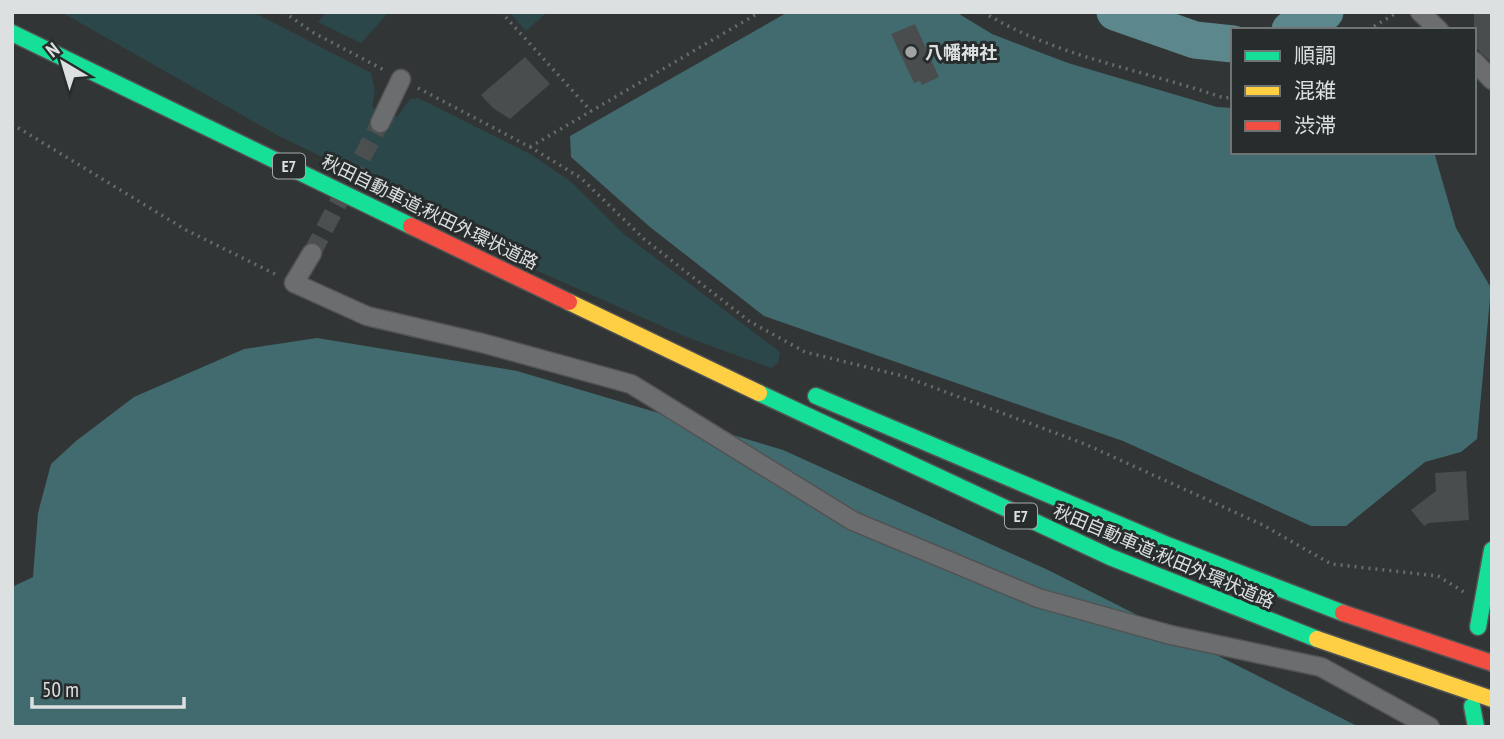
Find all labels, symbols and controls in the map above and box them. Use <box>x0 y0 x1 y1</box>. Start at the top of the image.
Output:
north arrow <box>28 28 98 98</box>
legend <box>1231 28 1476 154</box>
text: N <box>41 37 64 62</box>
place label: 八幡神社 <box>925 41 997 64</box>
text: 順調 <box>1294 42 1336 69</box>
marker: 八幡神社 <box>903 44 919 60</box>
text: 混雑 <box>1294 77 1336 104</box>
text: 渋滞 <box>1294 112 1336 139</box>
street label: 秋田自動車道;秋田外環状道路 <box>318 150 542 274</box>
road number: E7 <box>273 154 305 178</box>
street label: 秋田自動車道;秋田外環状道路 <box>1050 499 1278 613</box>
road number: E7 <box>1005 503 1037 528</box>
scale bar <box>32 666 184 710</box>
text: 50 m <box>42 676 79 703</box>

